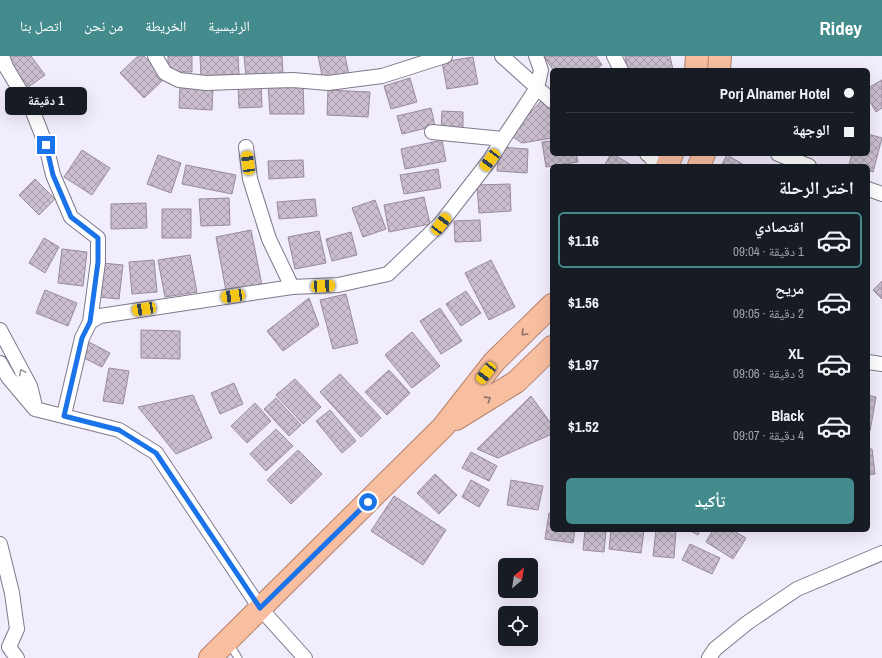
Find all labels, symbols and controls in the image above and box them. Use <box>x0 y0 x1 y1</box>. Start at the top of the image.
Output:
text: Ridey <box>820 15 862 41</box>
text: اتصل بنا <box>20 17 62 35</box>
text: من نحن <box>84 17 123 35</box>
text: الخريطة <box>145 17 186 35</box>
text: الرئيسية <box>208 17 250 35</box>
text: Porj Alnamer Hotel <box>720 83 830 104</box>
callout: 1 دقيقة <box>5 87 87 115</box>
text: 1 دقيقة <box>28 92 64 109</box>
text: الوجهة <box>792 119 830 140</box>
route end <box>37 136 55 154</box>
car <box>478 147 502 173</box>
car <box>240 150 256 176</box>
text: اختر الرحلة <box>779 175 854 200</box>
car <box>429 211 453 237</box>
text: اقتصادي <box>755 216 804 237</box>
icon: car <box>816 222 852 258</box>
text: $1.16 <box>568 230 599 251</box>
text: 1 دقيقة · 09:04 <box>733 243 804 260</box>
text: مريح <box>775 278 804 299</box>
car <box>311 279 335 293</box>
icon: car <box>816 284 852 320</box>
car <box>220 288 246 304</box>
text: $1.56 <box>568 292 599 313</box>
car <box>131 301 157 317</box>
text: 2 دقيقة · 09:05 <box>733 305 804 322</box>
one-way arrow <box>521 328 529 336</box>
text: XL <box>788 343 804 364</box>
icon: car <box>816 346 852 382</box>
text: $1.97 <box>568 354 599 375</box>
car <box>474 360 498 386</box>
text: 3 دقيقة · 09:06 <box>733 365 804 382</box>
one-way arrow <box>20 369 27 376</box>
one-way arrow <box>484 397 491 404</box>
text: Black <box>771 405 804 426</box>
icon: car <box>816 408 852 444</box>
text: $1.52 <box>568 416 599 437</box>
text: 4 دقيقة · 09:07 <box>733 427 804 444</box>
button: تأكيد <box>566 478 854 524</box>
route start <box>359 493 377 511</box>
north arrow <box>498 558 538 598</box>
map controls <box>498 558 538 646</box>
button: locate <box>498 606 538 646</box>

